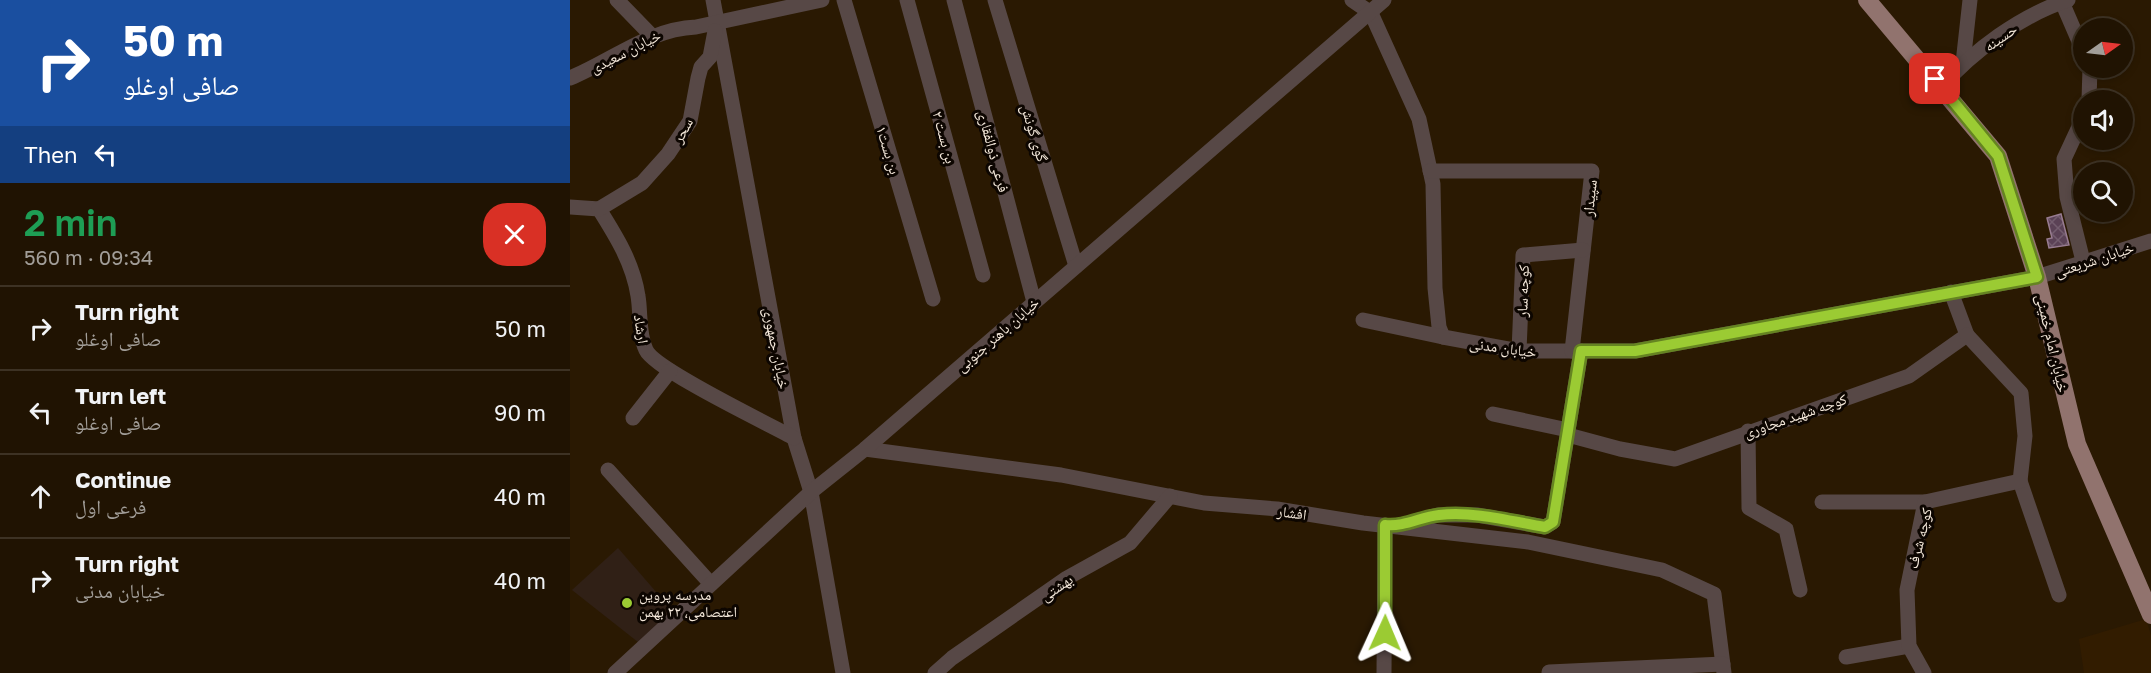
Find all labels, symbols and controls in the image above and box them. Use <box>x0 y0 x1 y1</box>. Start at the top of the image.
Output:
text: 50 m <box>123 15 223 65</box>
north arrow <box>2073 18 2133 78</box>
map controls <box>2073 18 2133 222</box>
street label: حسینه <box>1980 19 2020 55</box>
icon: right <box>24 24 102 102</box>
street label: خیابان سعیدی <box>587 25 665 78</box>
pin <box>1909 53 1960 104</box>
icon: arrive <box>1918 62 1951 95</box>
text: صافی اوغلو <box>123 69 240 101</box>
button: sound <box>2073 90 2133 150</box>
street label: گوی گونش <box>1016 102 1052 165</box>
street label: فرعی ذوالفقاری <box>972 108 1014 195</box>
street label: بن بست ۲ <box>927 109 961 166</box>
street label: سحر <box>667 114 697 147</box>
street label: بن بست۱ <box>871 124 905 177</box>
icon: left <box>89 138 122 171</box>
text: Then <box>24 141 77 168</box>
button: search <box>2073 162 2133 222</box>
street label: سپیدار <box>1578 178 1601 219</box>
text: 2 min <box>24 201 118 244</box>
button: close <box>483 203 546 266</box>
street label: خیابان شریعتی <box>2052 238 2137 282</box>
text: 560 m · 09:34 <box>24 245 153 269</box>
street label: کوچه سار <box>1512 264 1533 319</box>
street label: خیابان امام خمینی <box>2031 292 2073 395</box>
street label: خیابان باهنر جنوبی <box>952 293 1044 377</box>
text: Turn right <box>75 298 179 325</box>
street label: خیابان جمهوری <box>758 306 794 391</box>
icon: right <box>24 312 57 345</box>
street label: ارشاد <box>630 313 653 345</box>
text: 50 m <box>495 315 546 342</box>
text: صافی اوغلو <box>75 326 161 350</box>
street label: خیابان مدنی <box>1468 333 1538 363</box>
text: Turn left <box>75 382 166 409</box>
street label: کوچه شهید مجاوری <box>1741 389 1850 443</box>
icon: left <box>24 396 57 429</box>
text: 90 m <box>494 399 546 426</box>
text: صافی اوغلو <box>75 410 161 434</box>
text: Continue <box>75 466 171 493</box>
icon: ahead <box>24 480 57 513</box>
text: 40 m <box>494 483 546 510</box>
text: فرعی اول <box>75 494 146 518</box>
street label: افشار <box>1275 501 1308 524</box>
street label: کوچه شرف <box>1903 506 1936 570</box>
text: Turn right <box>75 550 179 577</box>
icon: right <box>24 564 57 597</box>
text: 40 m <box>494 567 546 594</box>
street label: بهشتی <box>1036 570 1077 606</box>
text: خیابان مدنی <box>75 578 165 602</box>
place label: مدرسه پروین اعتصامی، ۲۲ بهمن <box>639 585 737 622</box>
marker: مدرسه پروین اعتصامی، ۲۲ بهمن <box>620 596 634 610</box>
position arrow <box>1353 601 1417 665</box>

